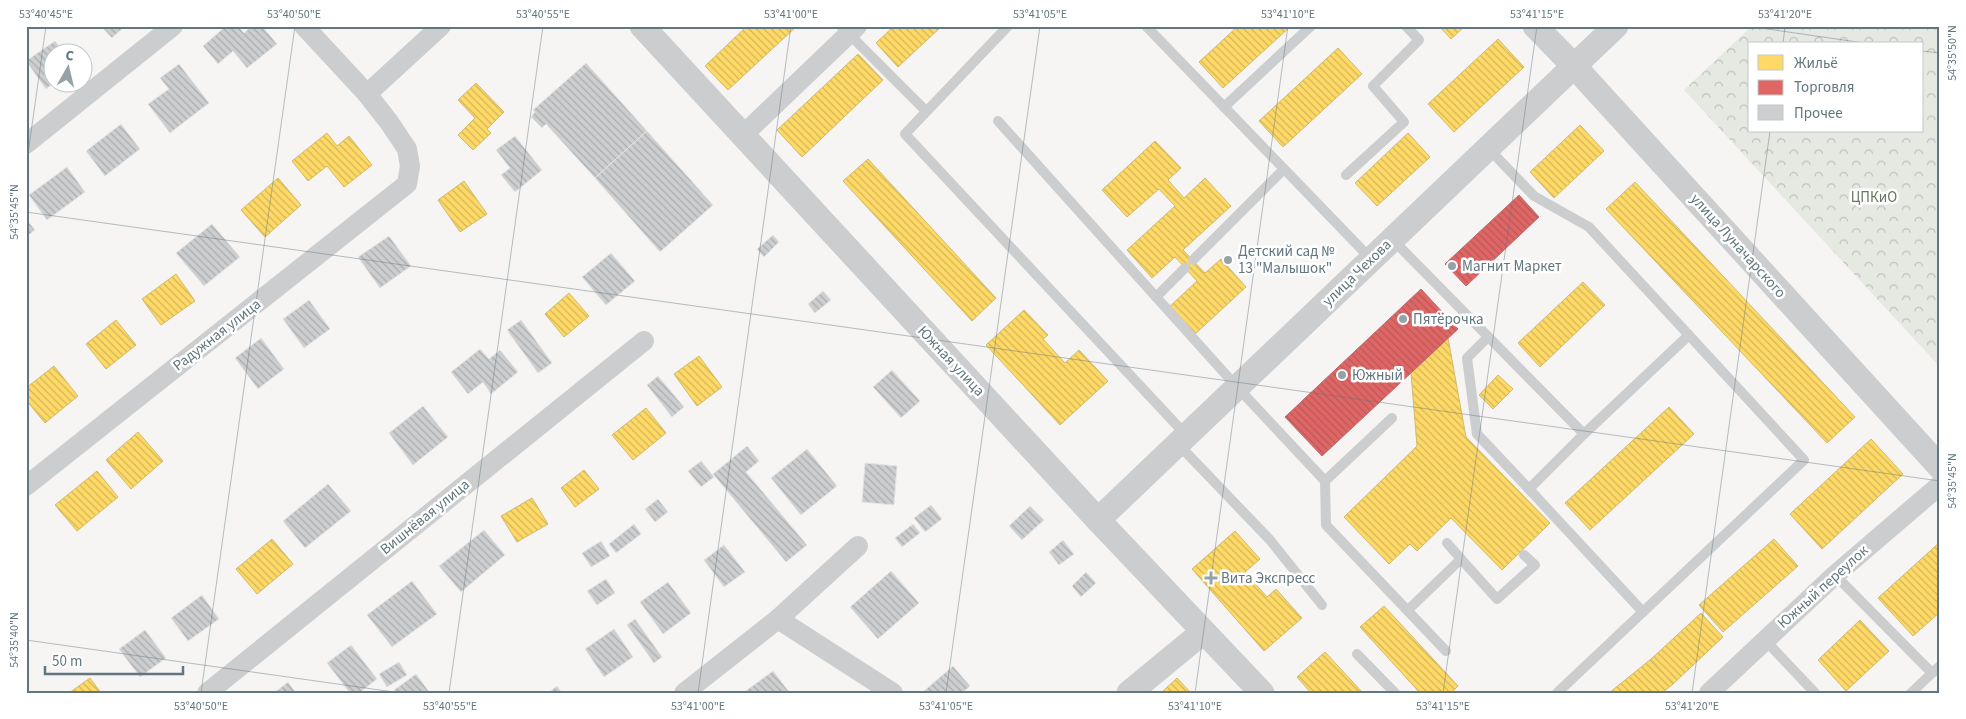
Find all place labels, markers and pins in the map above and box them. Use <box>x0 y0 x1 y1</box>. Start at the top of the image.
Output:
place label: Детский сад № 13 "Малышок" <box>1238 241 1335 279</box>
marker: Детский сад № 13 "Малышок" <box>1222 254 1234 266</box>
place label: Магнит Маркет <box>1462 256 1562 277</box>
marker: Магнит Маркет <box>1446 260 1458 272</box>
place label: Пятёрочка <box>1413 309 1484 330</box>
marker: Пятёрочка <box>1397 313 1409 325</box>
place label: Южный <box>1352 365 1403 386</box>
marker: Южный <box>1336 369 1348 381</box>
place label: Вита Экспресс <box>1221 568 1316 589</box>
marker: Вита Экспресс <box>1205 572 1217 584</box>

